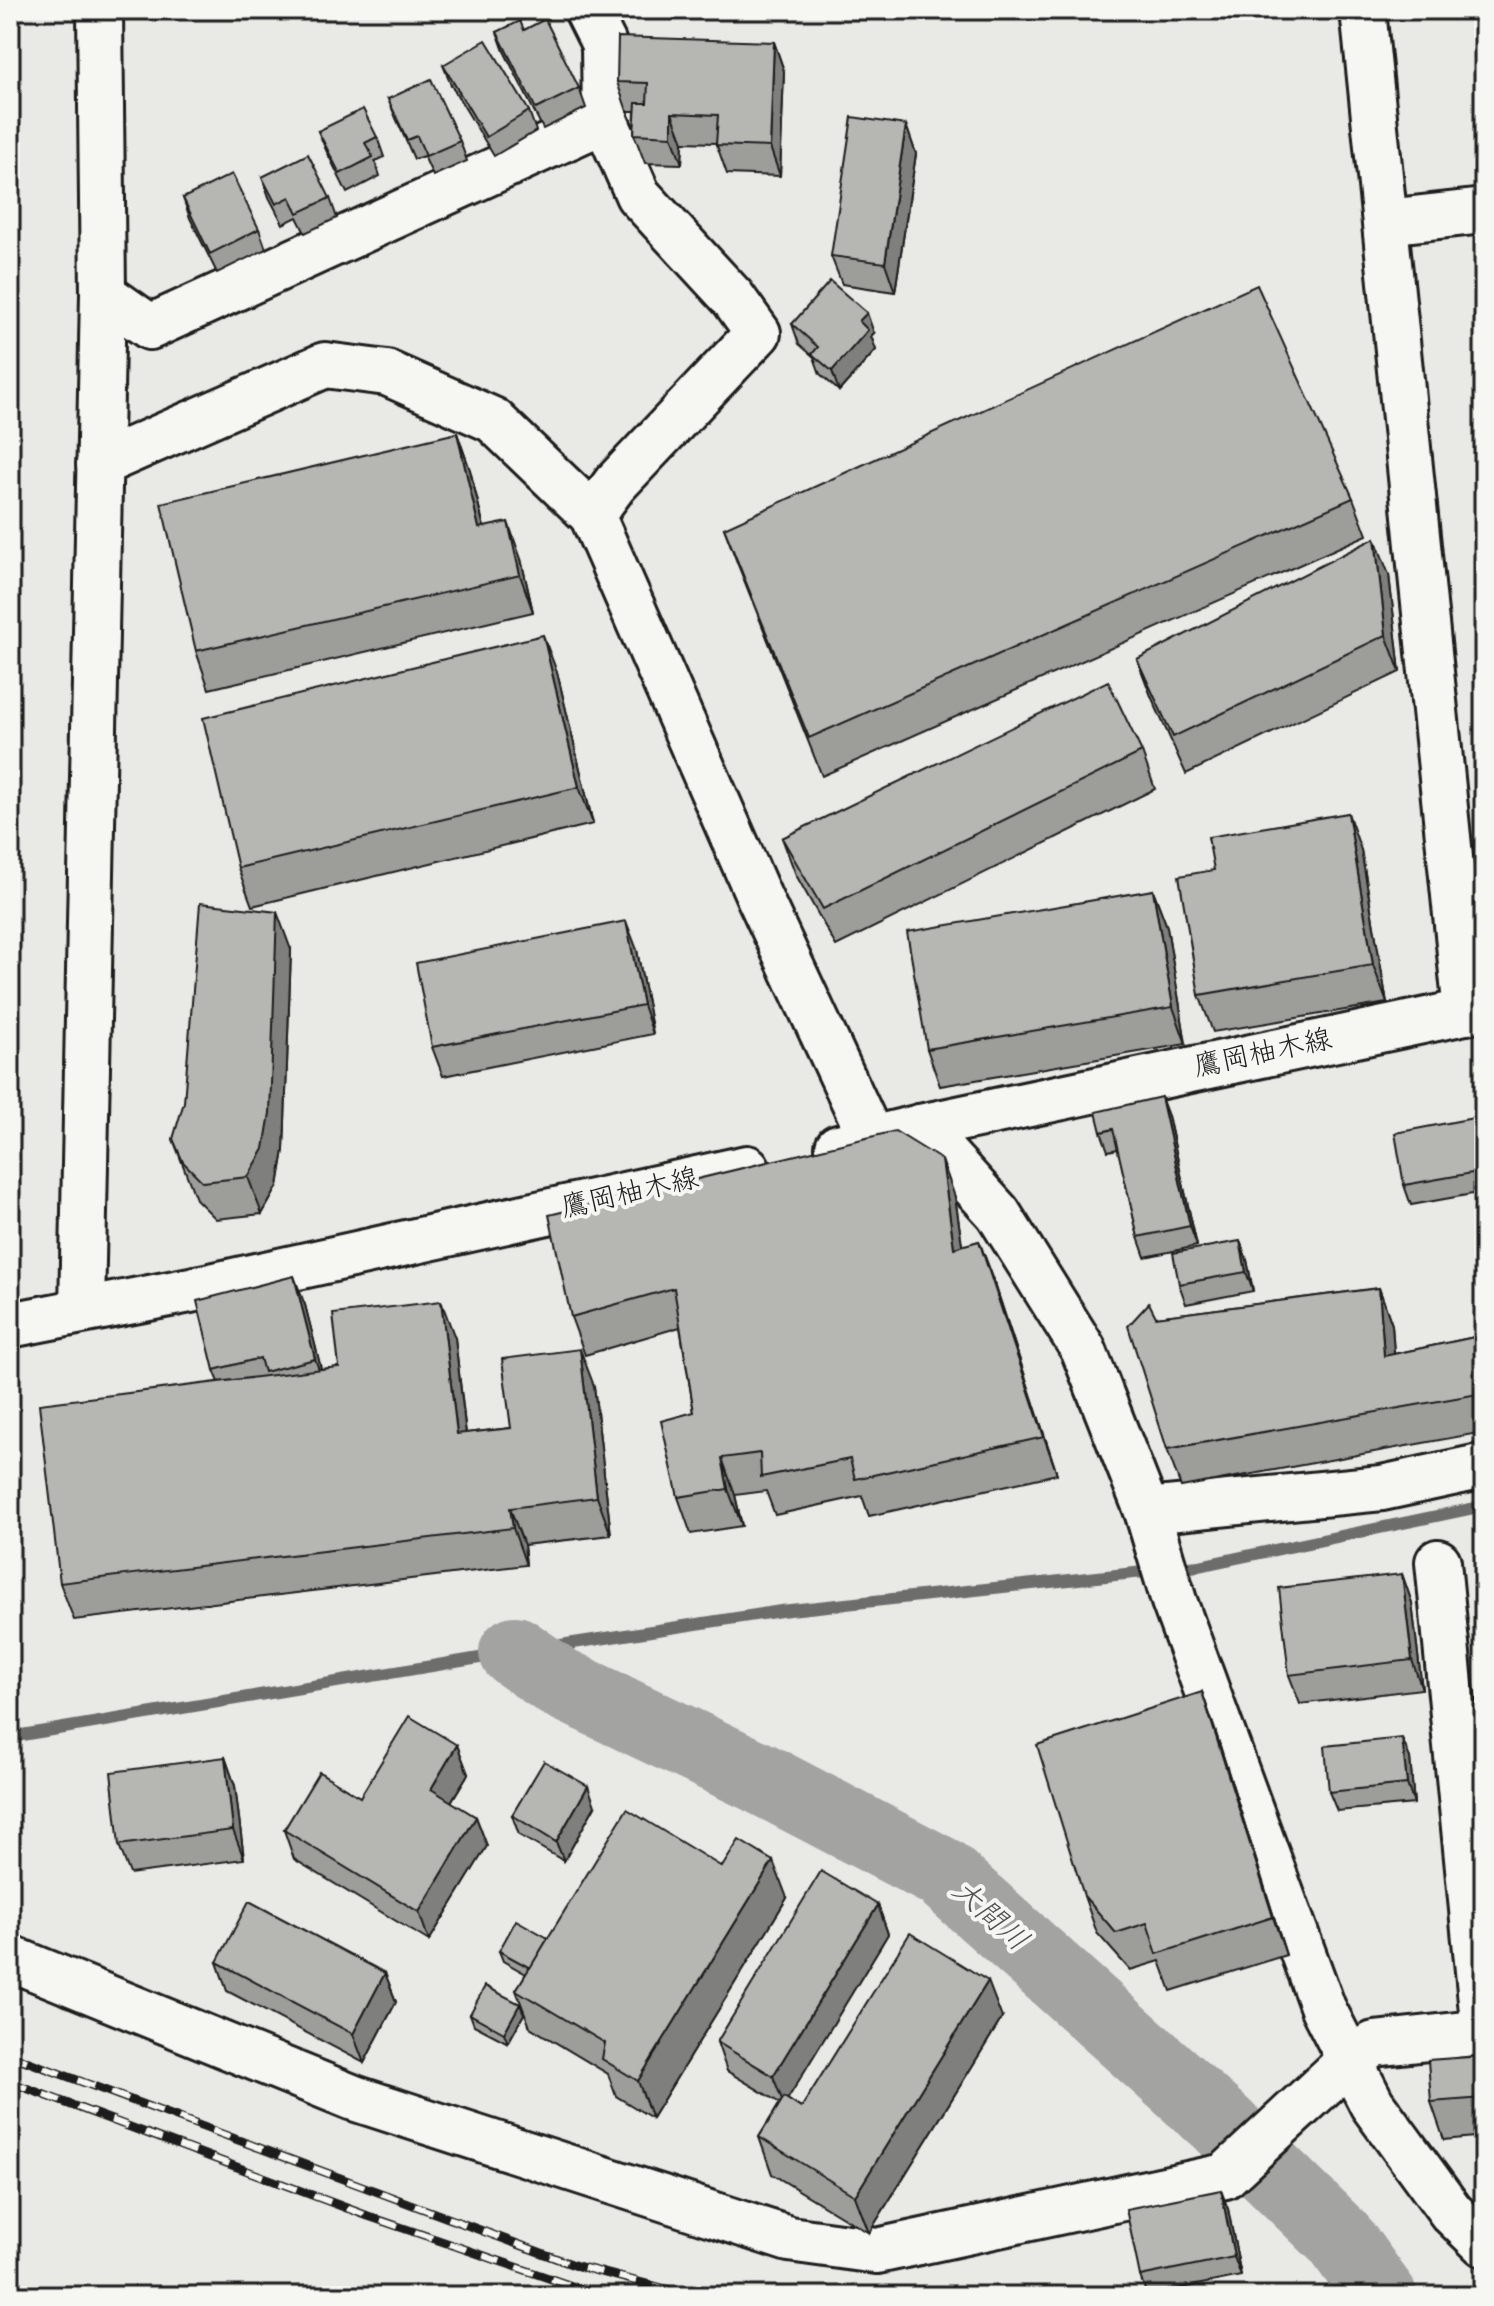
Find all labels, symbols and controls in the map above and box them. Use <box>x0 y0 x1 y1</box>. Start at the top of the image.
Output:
street label: 鷹岡柚木線 <box>1191 1021 1335 1087</box>
street label: 鷹岡柚木線 <box>558 1160 702 1228</box>
water label: 大間川 <box>944 1871 1036 1961</box>

